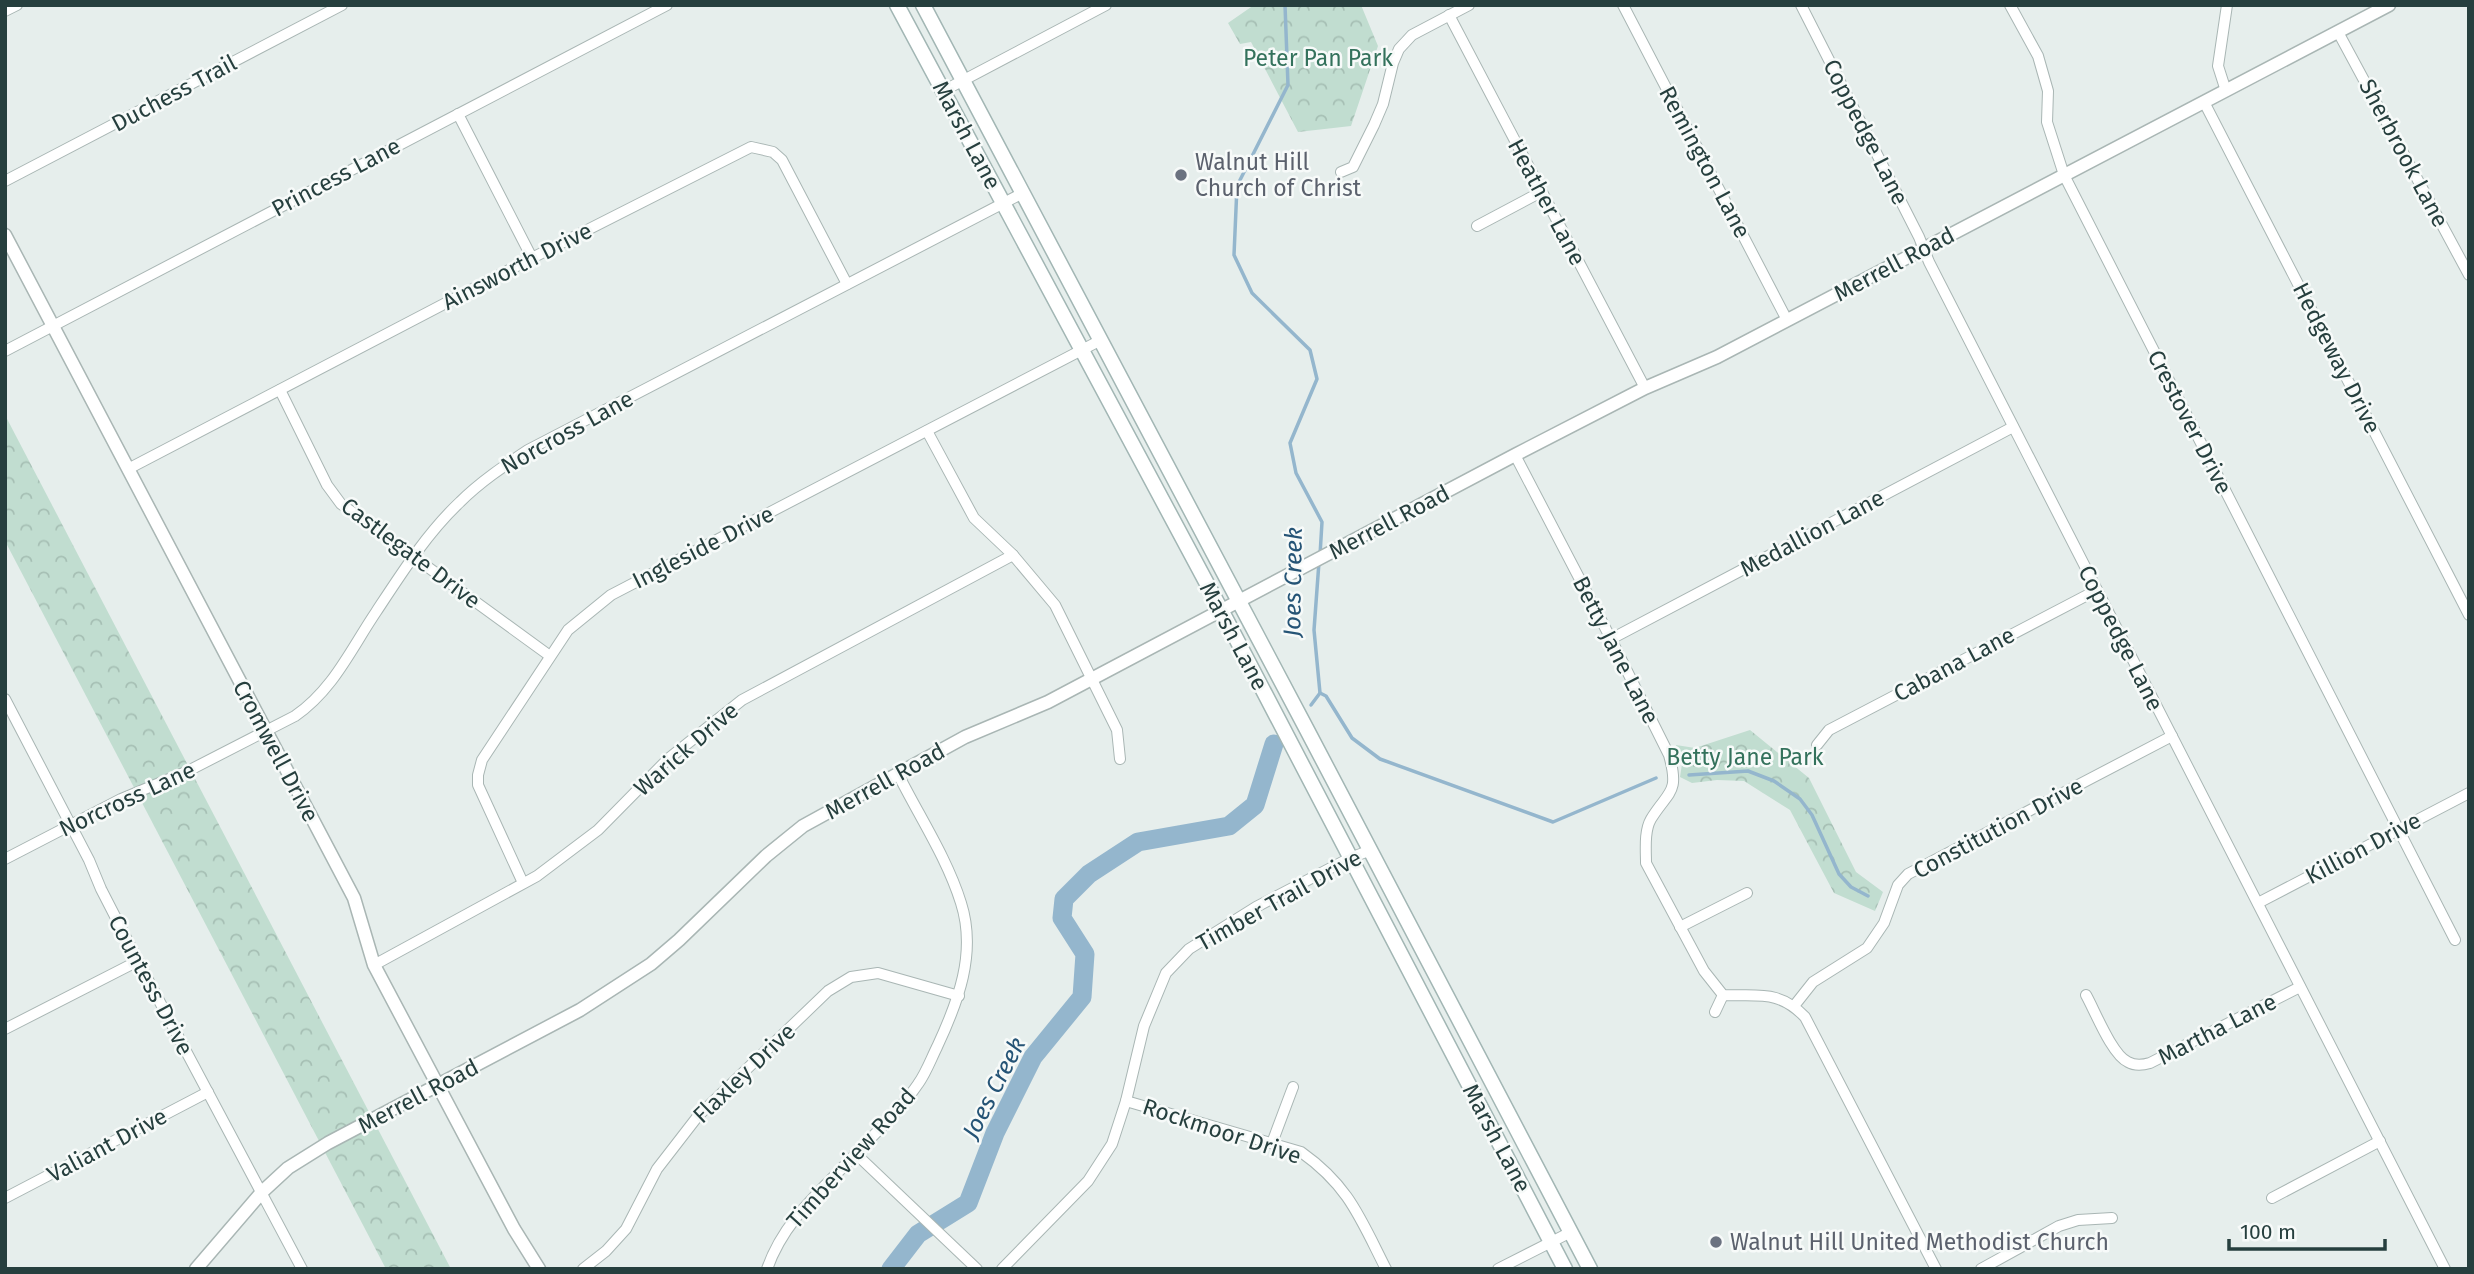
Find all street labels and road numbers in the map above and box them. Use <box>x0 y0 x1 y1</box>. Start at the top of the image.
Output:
street label: Duchess Trail <box>107 48 242 138</box>
street label: Coppedge Lane <box>1817 55 1915 209</box>
street label: Sherbrook Lane <box>2353 74 2455 232</box>
street label: Marsh Lane <box>927 76 1007 194</box>
street label: Remington Lane <box>1653 81 1757 243</box>
street label: Princess Lane <box>267 131 405 223</box>
street label: Heather Lane <box>1502 134 1592 270</box>
street label: Ainsworth Drive <box>437 216 597 316</box>
street label: Merrell Road <box>1829 220 1959 308</box>
street label: Hedgeway Drive <box>2287 278 2387 438</box>
street label: Crestover Drive <box>2142 345 2238 499</box>
street label: Norcross Lane <box>496 384 638 480</box>
street label: Merrell Road <box>1324 478 1454 566</box>
street label: Medallion Lane <box>1735 483 1889 583</box>
street label: Castlegate Drive <box>336 491 486 615</box>
street label: Ingleside Drive <box>628 499 778 595</box>
street label: Coppedge Lane <box>2072 561 2170 715</box>
street label: Betty Jane Lane <box>1567 572 1665 728</box>
street label: Marsh Lane <box>1194 577 1274 695</box>
street label: Cabana Lane <box>1889 620 2019 708</box>
street label: Cromwell Drive <box>227 675 325 827</box>
street label: Warick Drive <box>628 696 744 802</box>
street label: Merrell Road <box>820 737 950 825</box>
street label: Norcross Lane <box>54 755 200 843</box>
street label: Constitution Drive <box>1908 771 2088 885</box>
street label: Killion Drive <box>2300 806 2426 890</box>
street label: Timber Trail Drive <box>1192 843 1366 957</box>
street label: Countess Drive <box>102 910 200 1060</box>
street label: Martha Lane <box>2153 987 2281 1071</box>
street label: Flaxley Drive <box>687 1017 801 1129</box>
street label: Merrell Road <box>353 1052 483 1140</box>
street label: Marsh Lane <box>1457 1079 1537 1197</box>
street label: Timberview Road <box>781 1082 921 1234</box>
street label: Rockmoor Drive <box>1139 1092 1305 1170</box>
street label: Valiant Drive <box>42 1102 172 1188</box>

